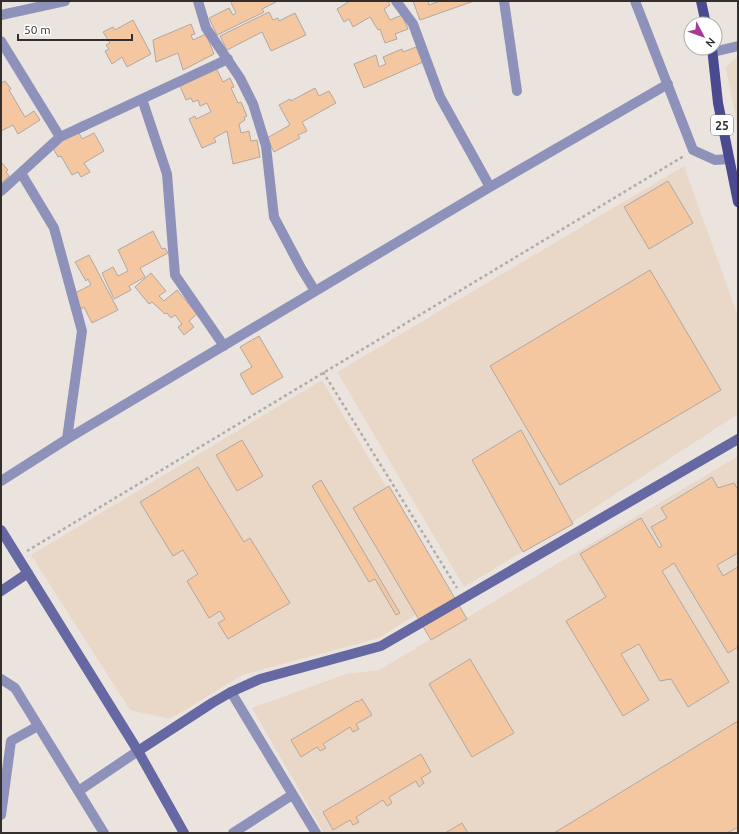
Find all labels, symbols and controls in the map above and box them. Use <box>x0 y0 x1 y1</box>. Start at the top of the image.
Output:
scale bar <box>18 16 132 42</box>
north arrow <box>683 16 723 56</box>
text: 50 m <box>24 23 51 36</box>
text: N <box>703 36 718 50</box>
road number: 25 <box>711 115 733 135</box>

